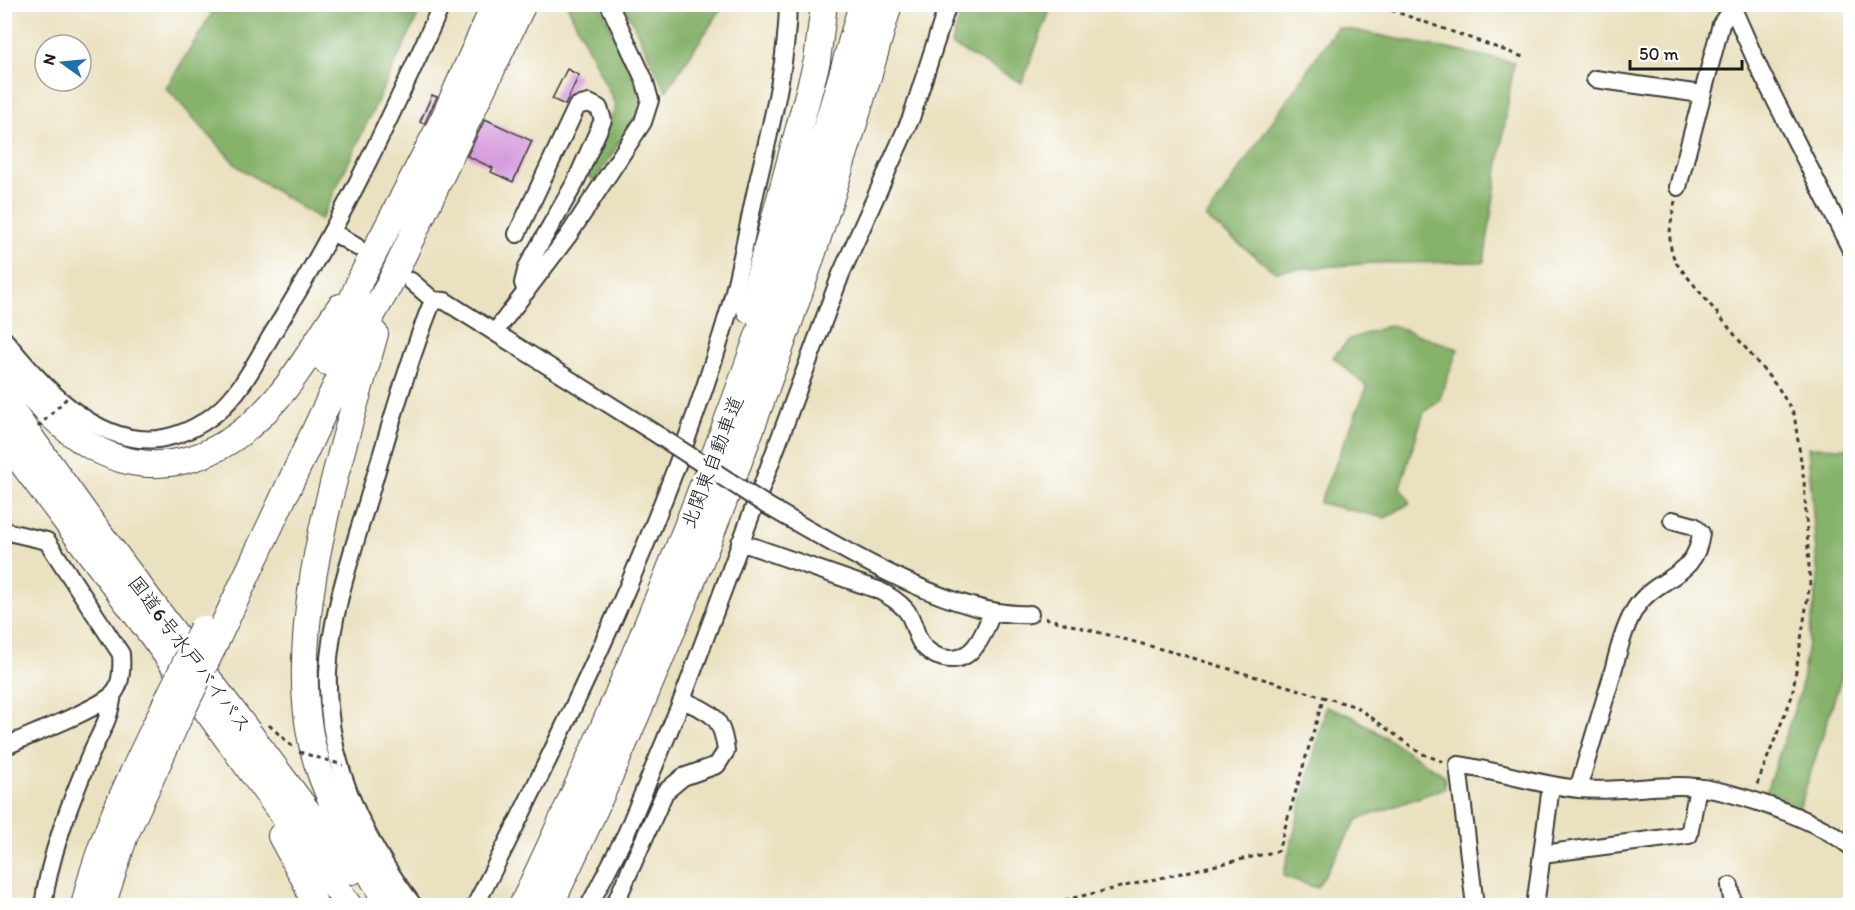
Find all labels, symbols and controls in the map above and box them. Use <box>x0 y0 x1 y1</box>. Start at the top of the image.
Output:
north arrow <box>33 33 93 93</box>
scale bar <box>1630 33 1742 71</box>
text: 50 m <box>1639 43 1679 65</box>
text: N <box>38 52 60 67</box>
street label: 北関東自動車道 <box>676 392 748 532</box>
street label: 国道6号水戸バイパス <box>123 571 257 737</box>

